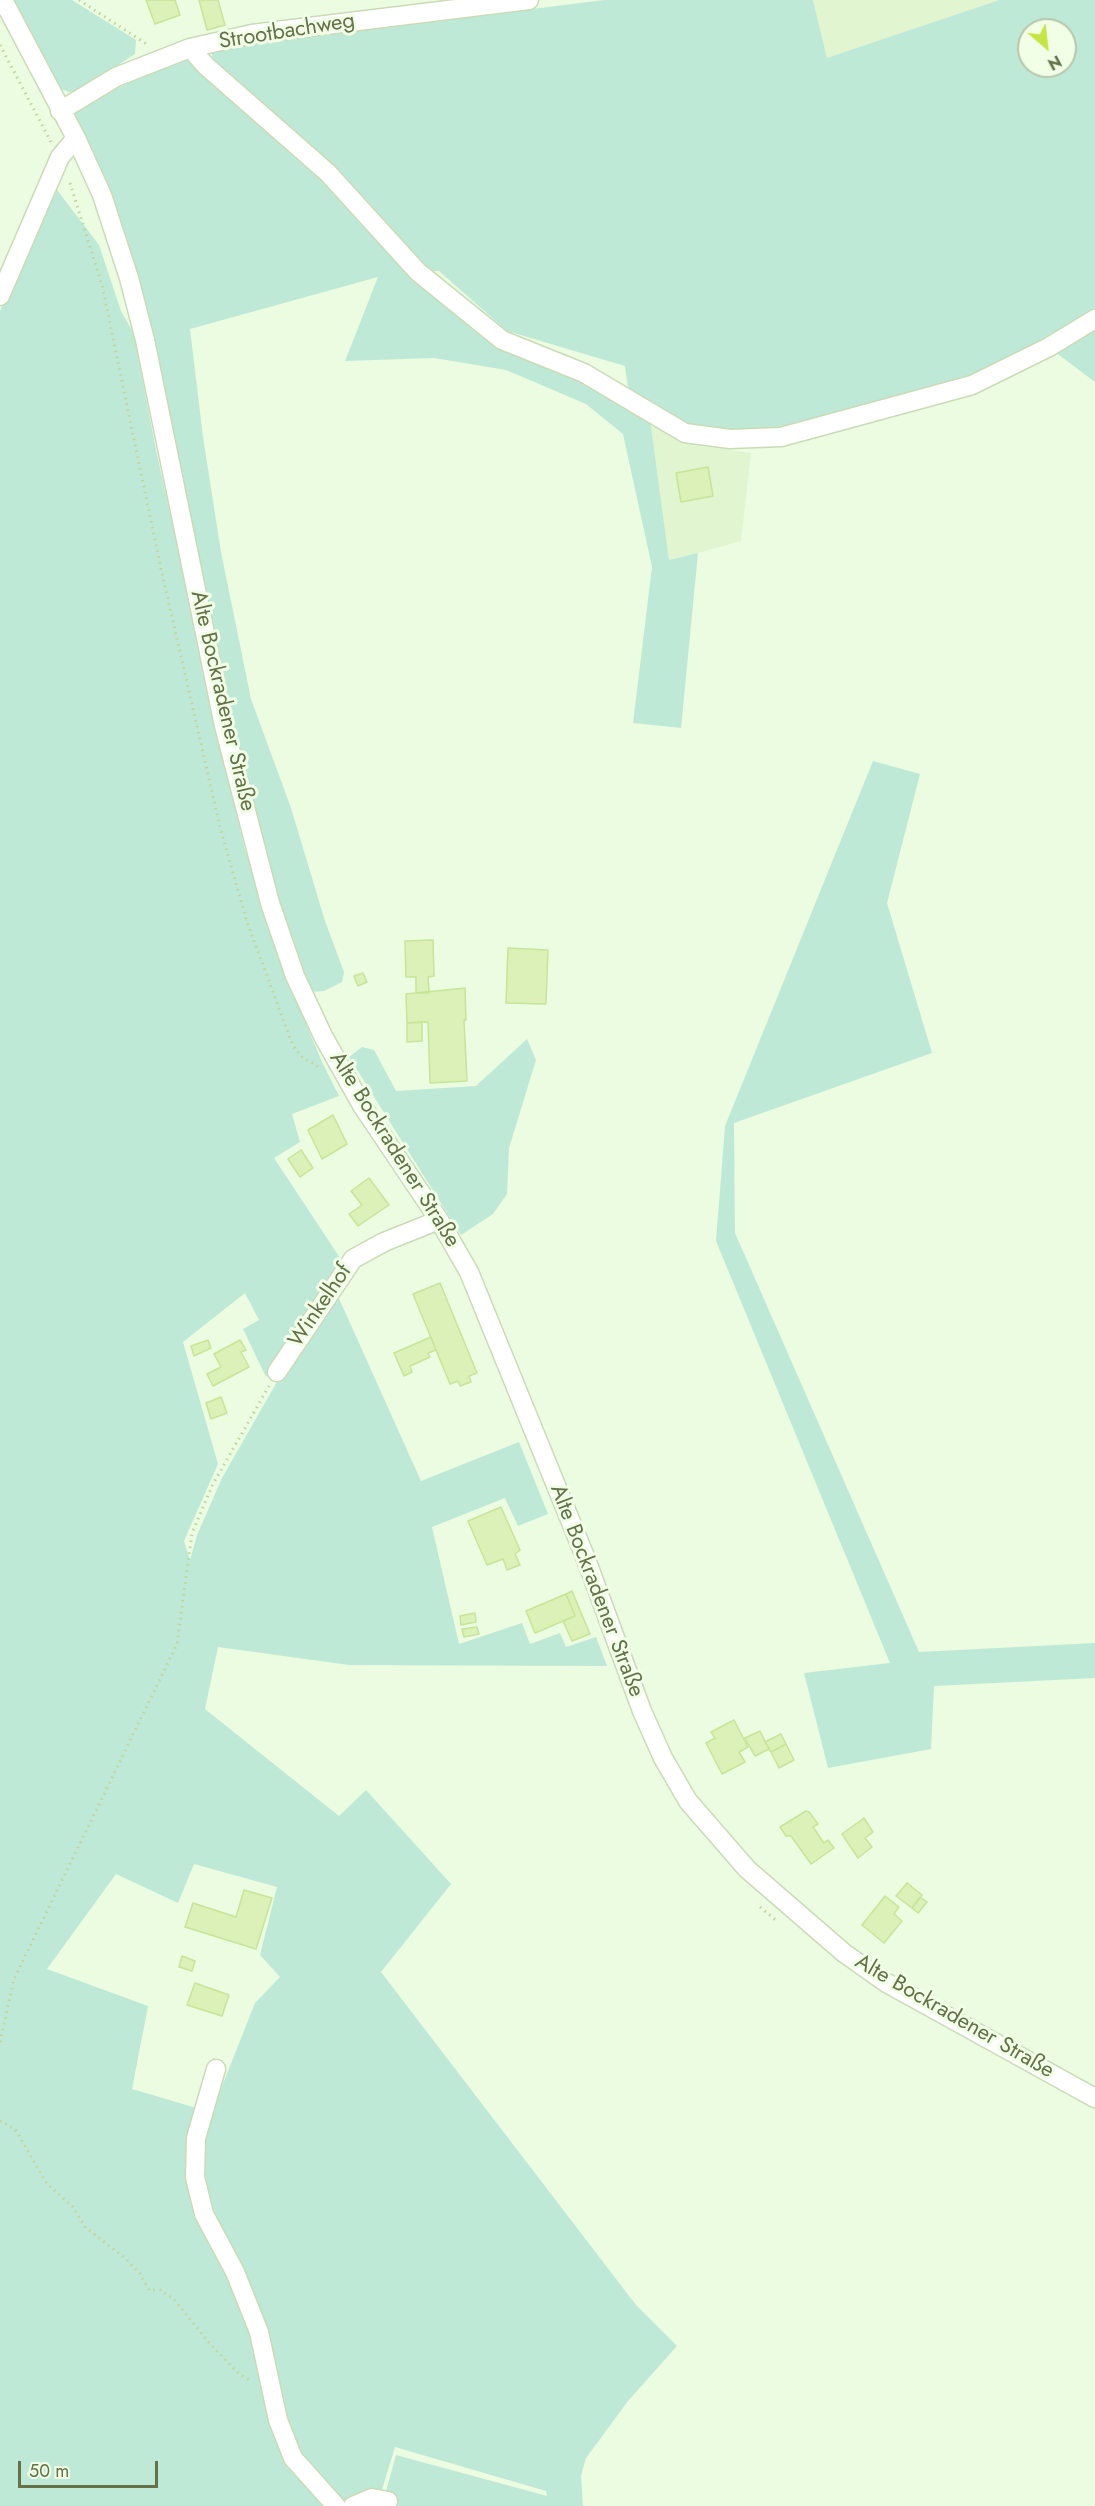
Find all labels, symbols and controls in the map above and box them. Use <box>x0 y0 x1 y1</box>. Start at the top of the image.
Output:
street label: Strootbachweg <box>217 8 357 56</box>
north arrow <box>1017 18 1077 78</box>
text: N <box>1044 49 1066 76</box>
street label: Alte Bockradener Straße <box>184 588 260 814</box>
street label: Alte Bockradener Straße <box>323 1047 465 1253</box>
street label: Winkelhof <box>284 1259 358 1353</box>
street label: Alte Bockradener Straße <box>543 1481 649 1701</box>
street label: Alte Bockradener Straße <box>850 1949 1058 2085</box>
scale bar <box>21 2449 160 2487</box>
text: 50 m <box>29 2458 69 2484</box>

